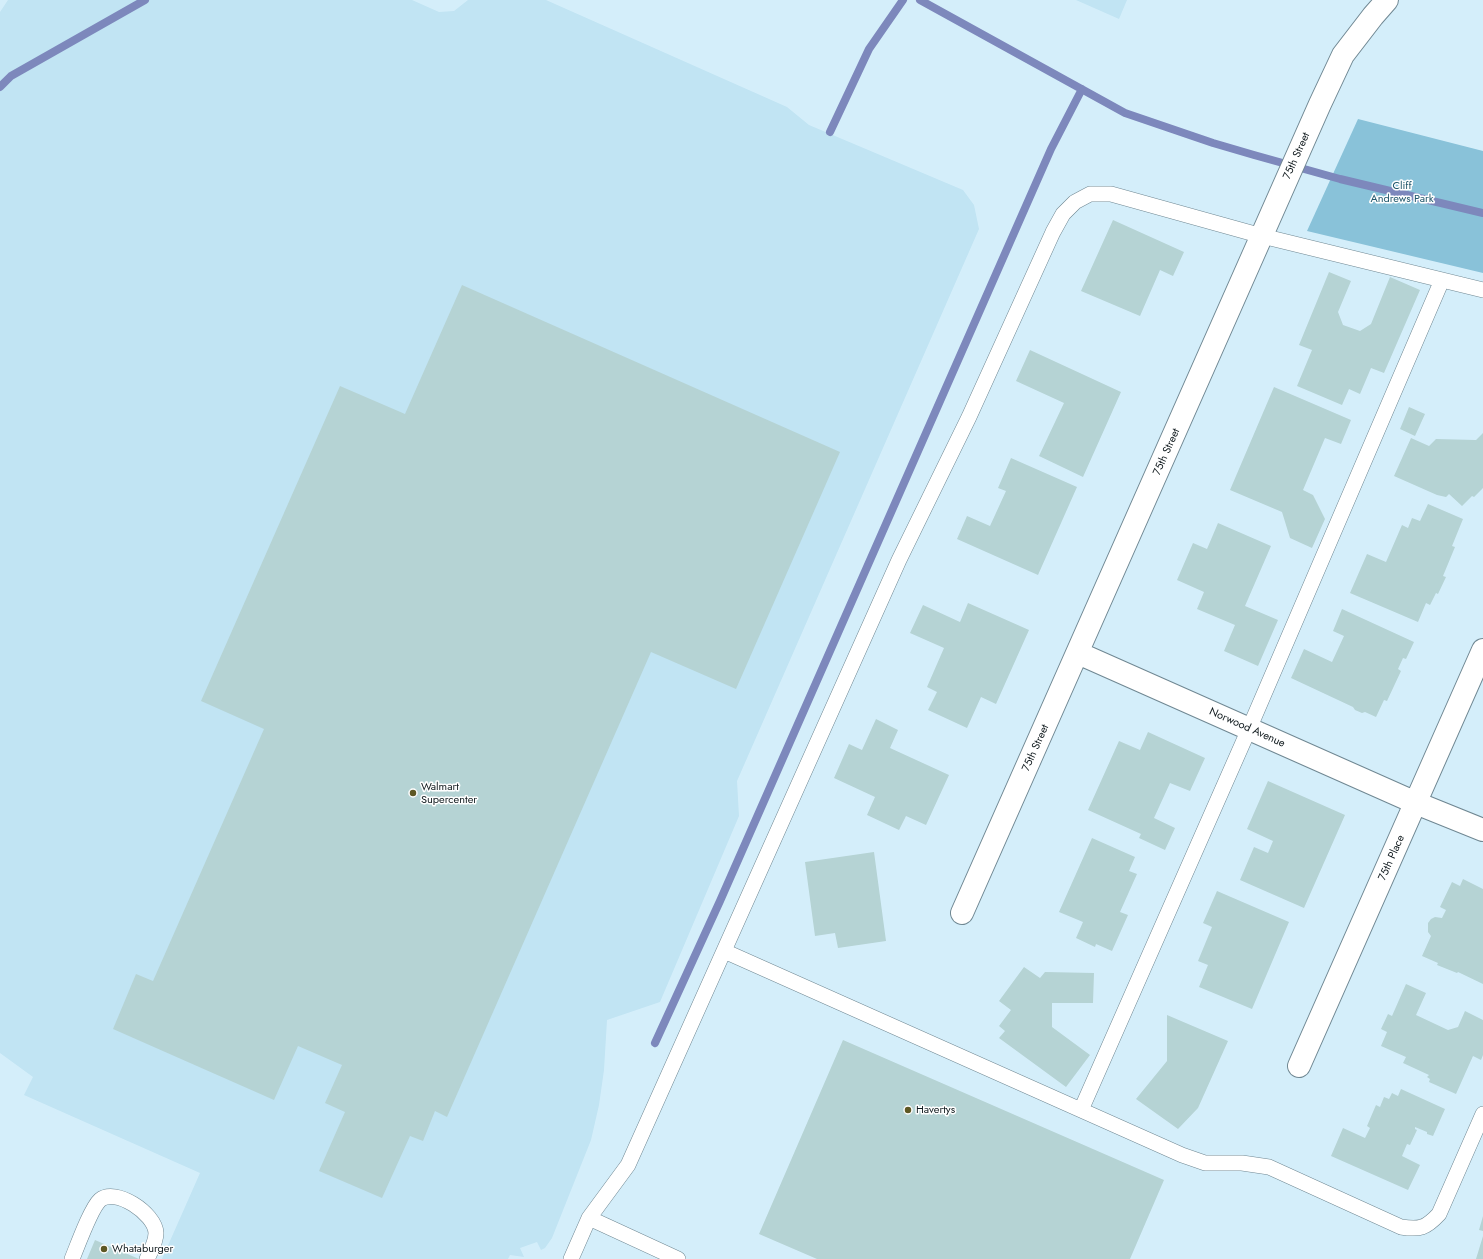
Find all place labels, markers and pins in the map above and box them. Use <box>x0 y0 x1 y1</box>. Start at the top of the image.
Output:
place label: Walmart Supercenter <box>421 780 477 806</box>
marker: Walmart Supercenter <box>408 788 418 798</box>
place label: Havertys <box>916 1103 955 1117</box>
marker: Havertys <box>903 1105 913 1115</box>
place label: Whataburger <box>112 1242 173 1256</box>
marker: Whataburger <box>99 1244 109 1254</box>

